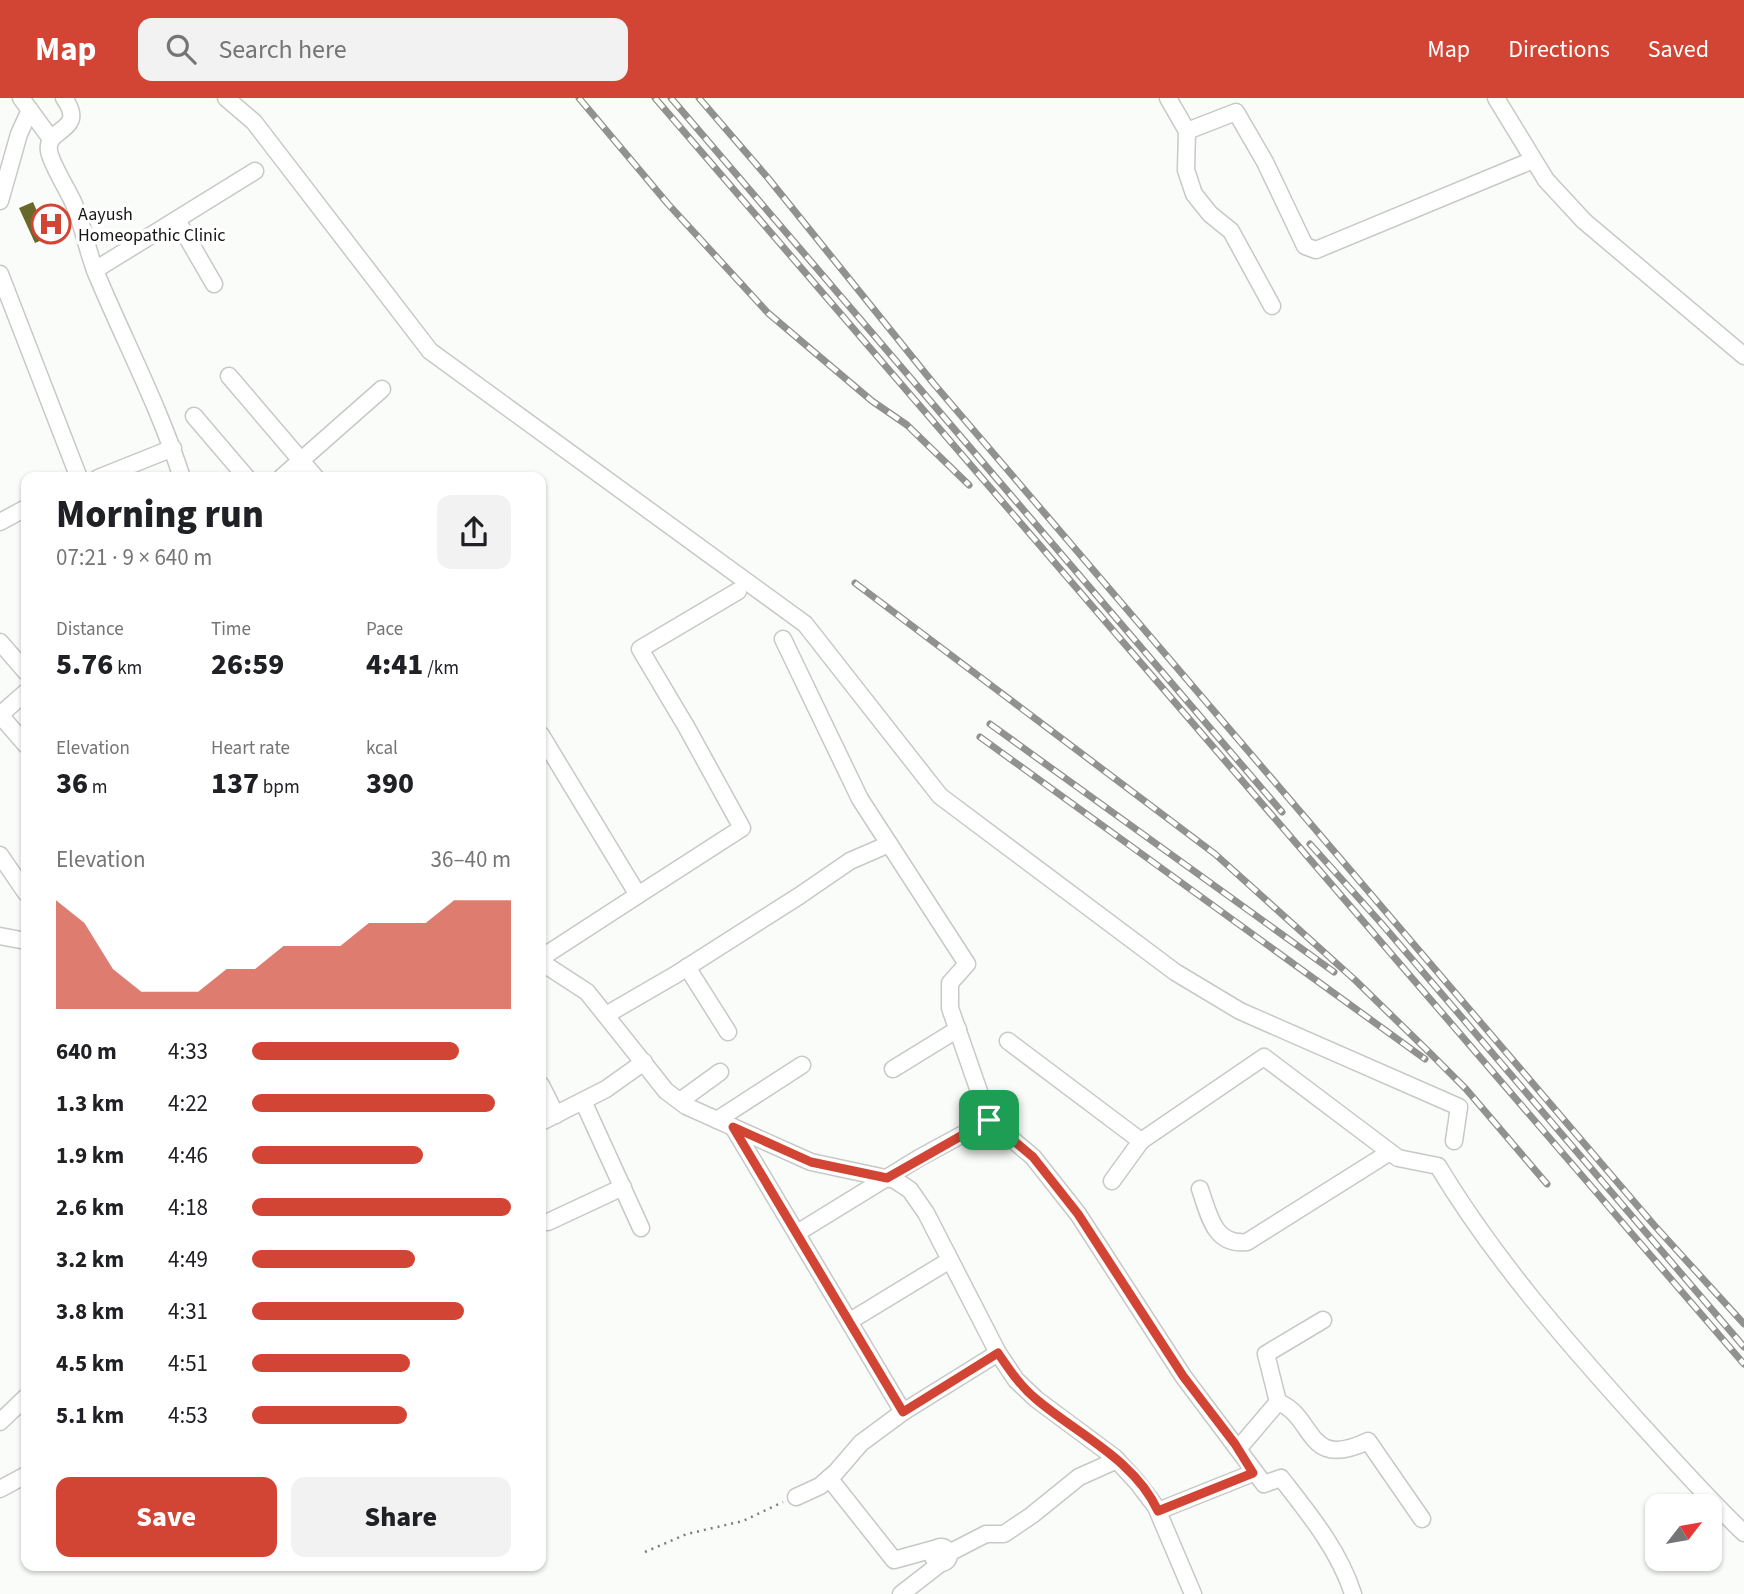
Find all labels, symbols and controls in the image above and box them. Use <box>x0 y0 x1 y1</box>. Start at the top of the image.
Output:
search box <box>138 18 628 81</box>
text: Map <box>35 26 96 73</box>
icon: search <box>162 30 200 68</box>
text: Search here <box>218 31 347 68</box>
text: Map <box>1427 32 1470 67</box>
text: Directions <box>1508 32 1610 67</box>
text: Saved <box>1648 32 1709 67</box>
place label: Aayush Homeopathic Clinic <box>78 202 226 248</box>
hospital icon: Aayush Homeopathic Clinic <box>30 203 72 245</box>
text: Morning run <box>56 488 264 542</box>
button: share <box>437 495 511 569</box>
text: 07:21 · 9 × 640 m <box>56 541 212 574</box>
text: Distance <box>56 616 124 643</box>
text: Time <box>211 616 251 643</box>
text: Pace <box>366 616 403 643</box>
text: 5.76 <box>56 643 113 686</box>
text: 26:59 <box>211 643 284 686</box>
text: 4:41 <box>366 643 423 686</box>
text: km <box>113 655 142 682</box>
text: /km <box>423 655 459 682</box>
text: Elevation <box>56 735 130 762</box>
text: Heart rate <box>211 735 290 762</box>
text: kcal <box>366 735 398 762</box>
text: 36 <box>56 762 88 805</box>
text: 137 <box>211 762 259 805</box>
text: 390 <box>366 762 414 805</box>
text: m <box>88 774 108 801</box>
text: bpm <box>259 774 300 801</box>
text: Elevation <box>56 843 146 876</box>
text: 36–40 m <box>431 843 511 876</box>
text: 640 m <box>56 1035 117 1068</box>
text: 4:33 <box>168 1035 208 1068</box>
text: 1.3 km <box>56 1087 124 1120</box>
text: 4:22 <box>168 1087 208 1120</box>
pin <box>959 1090 1019 1150</box>
icon: arrive <box>970 1101 1008 1139</box>
text: 1.9 km <box>56 1139 124 1172</box>
text: 4:46 <box>168 1139 208 1172</box>
text: 2.6 km <box>56 1191 124 1224</box>
text: 4:18 <box>168 1191 208 1224</box>
text: 3.2 km <box>56 1243 124 1276</box>
text: 4:49 <box>168 1243 208 1276</box>
text: 3.8 km <box>56 1295 124 1328</box>
text: 4:31 <box>168 1295 208 1328</box>
text: 4.5 km <box>56 1347 124 1380</box>
text: 4:51 <box>168 1347 208 1380</box>
text: 5.1 km <box>56 1399 124 1432</box>
text: 4:53 <box>168 1399 208 1432</box>
button: Save <box>56 1477 277 1557</box>
button: Share <box>291 1477 511 1557</box>
north arrow <box>1645 1494 1722 1572</box>
map controls <box>1645 1494 1722 1571</box>

